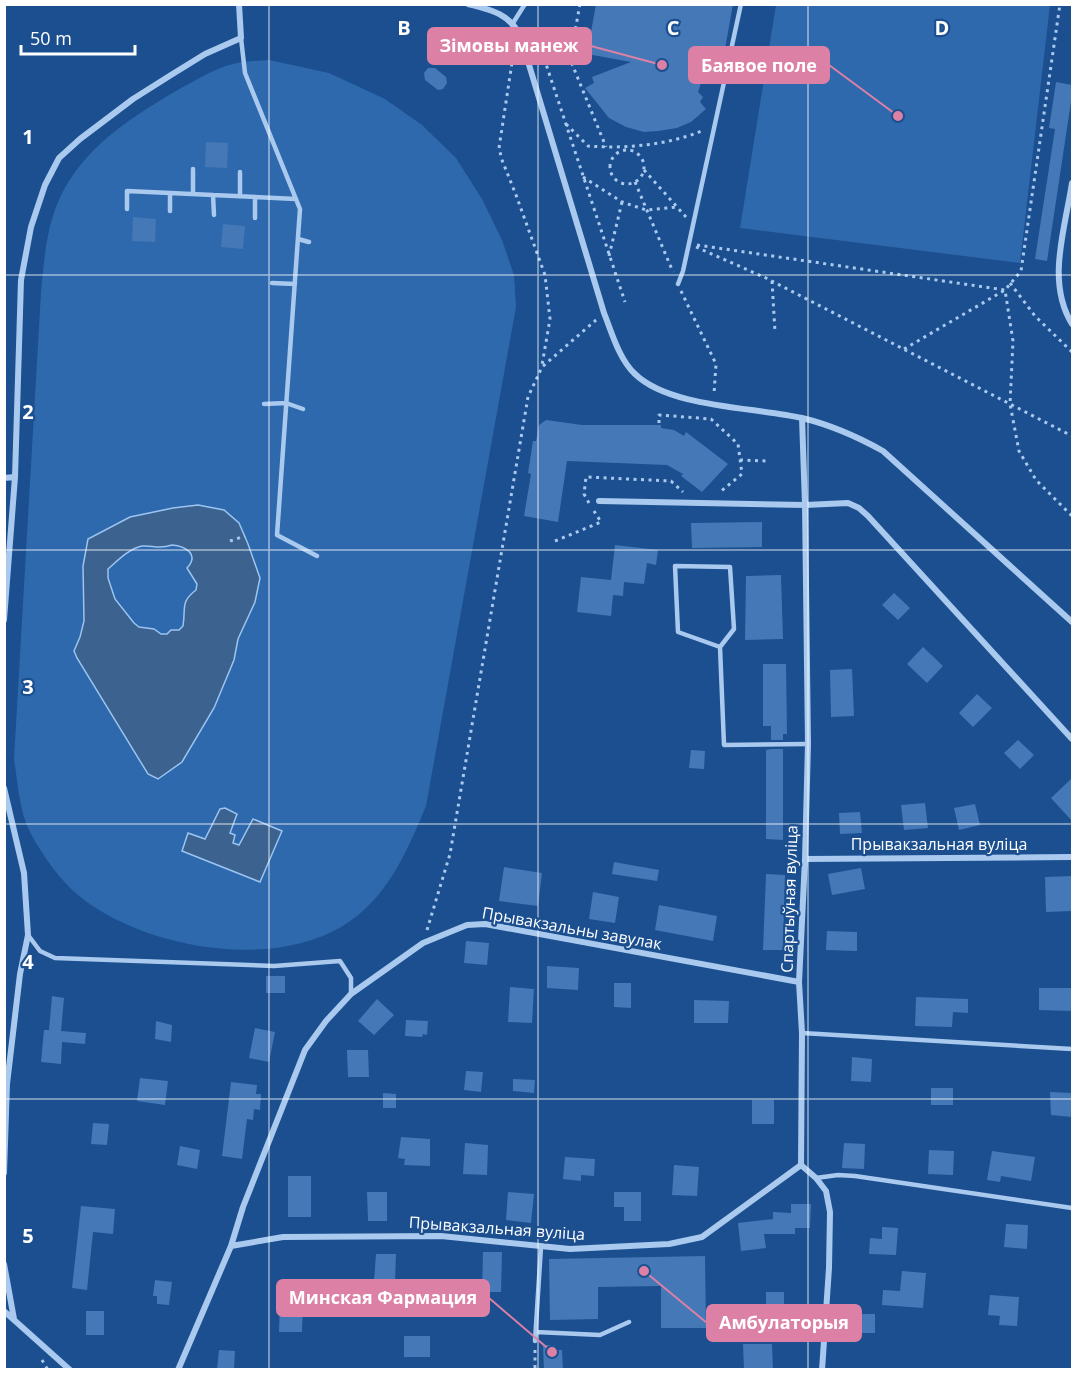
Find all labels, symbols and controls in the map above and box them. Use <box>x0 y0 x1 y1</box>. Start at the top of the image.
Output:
text: B <box>397 14 411 41</box>
text: C <box>667 14 680 41</box>
text: D <box>935 14 949 41</box>
scale bar <box>21 18 135 56</box>
text: 50 m <box>30 26 72 50</box>
callout: Зімовы манеж <box>428 28 591 64</box>
text: Зімовы манеж <box>439 33 579 57</box>
callout: Баявое поле <box>689 47 829 83</box>
text: Баявое поле <box>701 53 817 77</box>
text: 1 <box>22 123 34 150</box>
text: 2 <box>22 398 34 425</box>
text: 3 <box>22 673 34 700</box>
street label: Спартыўная вуліца <box>775 825 803 973</box>
street label: Прывакзальная вуліца <box>851 833 1027 855</box>
street label: Прывакзальны завулак <box>480 901 664 955</box>
text: 4 <box>22 948 34 975</box>
street label: Прывакзальная вуліца <box>408 1211 586 1245</box>
text: 5 <box>22 1222 34 1249</box>
callout: Минская Фармация <box>277 1280 489 1316</box>
text: Минская Фармация <box>289 1285 477 1309</box>
callout: Амбулаторыя <box>707 1305 861 1341</box>
text: Амбулаторыя <box>719 1310 849 1334</box>

